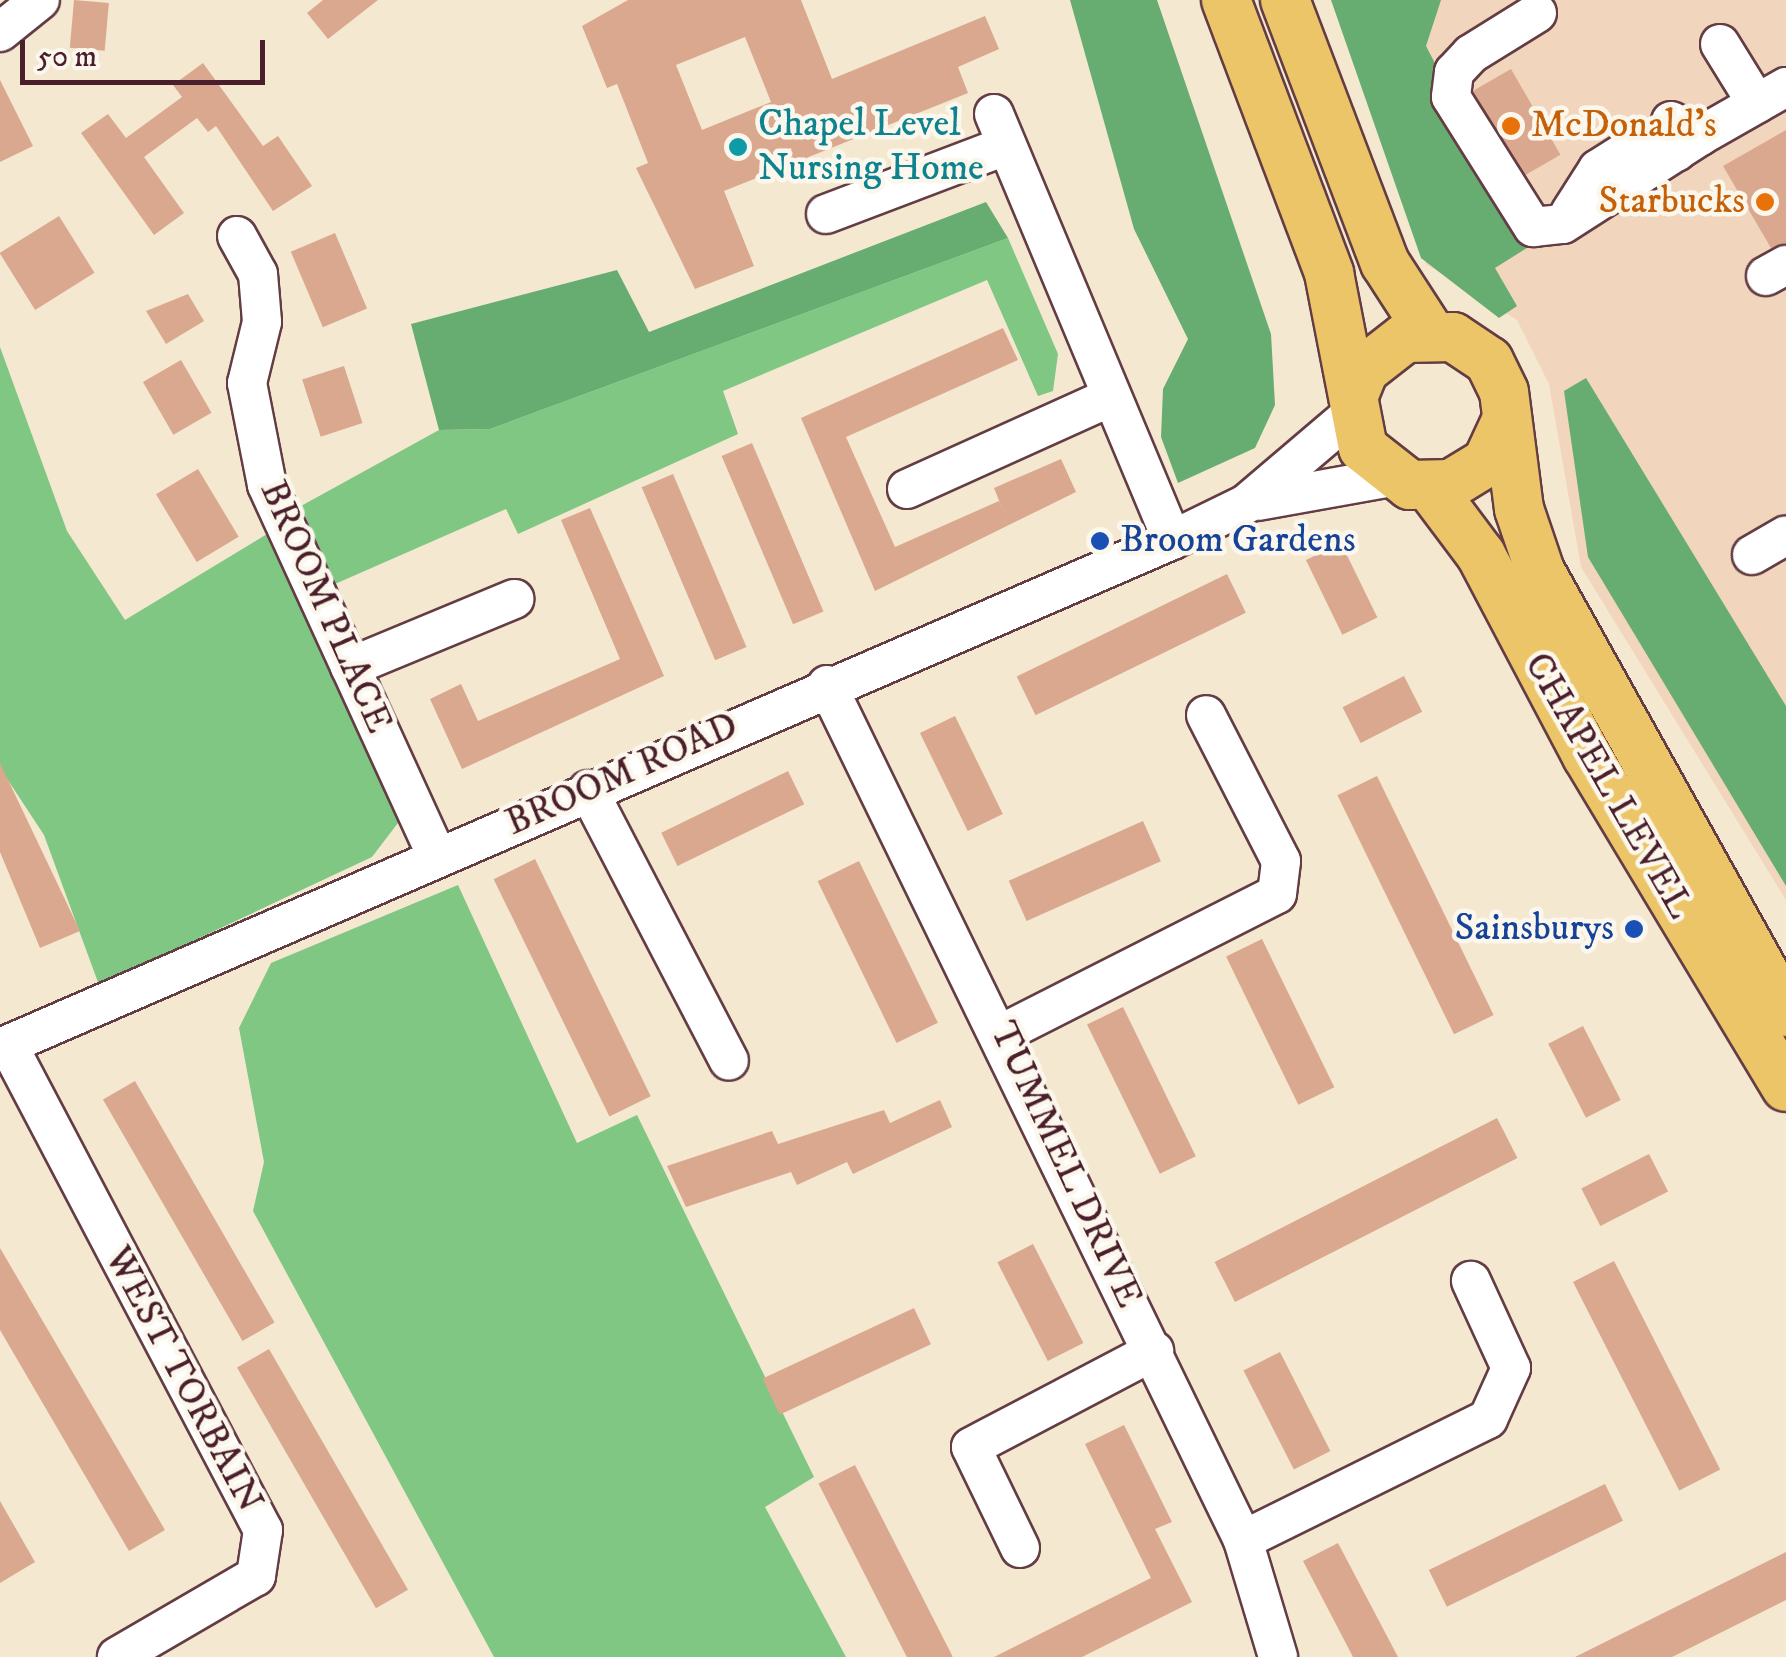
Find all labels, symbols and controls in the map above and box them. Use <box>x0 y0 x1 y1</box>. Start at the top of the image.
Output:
scale bar <box>25 20 270 82</box>
text: 50 m <box>37 39 97 76</box>
place label: Chapel Level Nursing Home <box>758 102 984 192</box>
place label: McDonald's <box>1531 103 1717 149</box>
marker: McDonald's <box>1500 115 1522 137</box>
marker: Chapel Level Nursing Home <box>727 136 749 158</box>
place label: Starbucks <box>1599 179 1745 225</box>
marker: Starbucks <box>1754 191 1776 213</box>
street label: BROOM PLACE <box>249 474 401 740</box>
place label: Broom Gardens <box>1120 518 1356 564</box>
marker: Broom Gardens <box>1089 530 1111 552</box>
street label: CHAPEL LEVEL <box>1514 645 1702 927</box>
street label: BROOM ROAD <box>499 703 745 847</box>
place label: Sainsburys <box>1455 906 1614 952</box>
marker: Sainsburys <box>1623 918 1645 940</box>
street label: TUMMEL DRIVE <box>979 1015 1151 1315</box>
street label: WEST TORBAIN <box>94 1239 272 1521</box>

